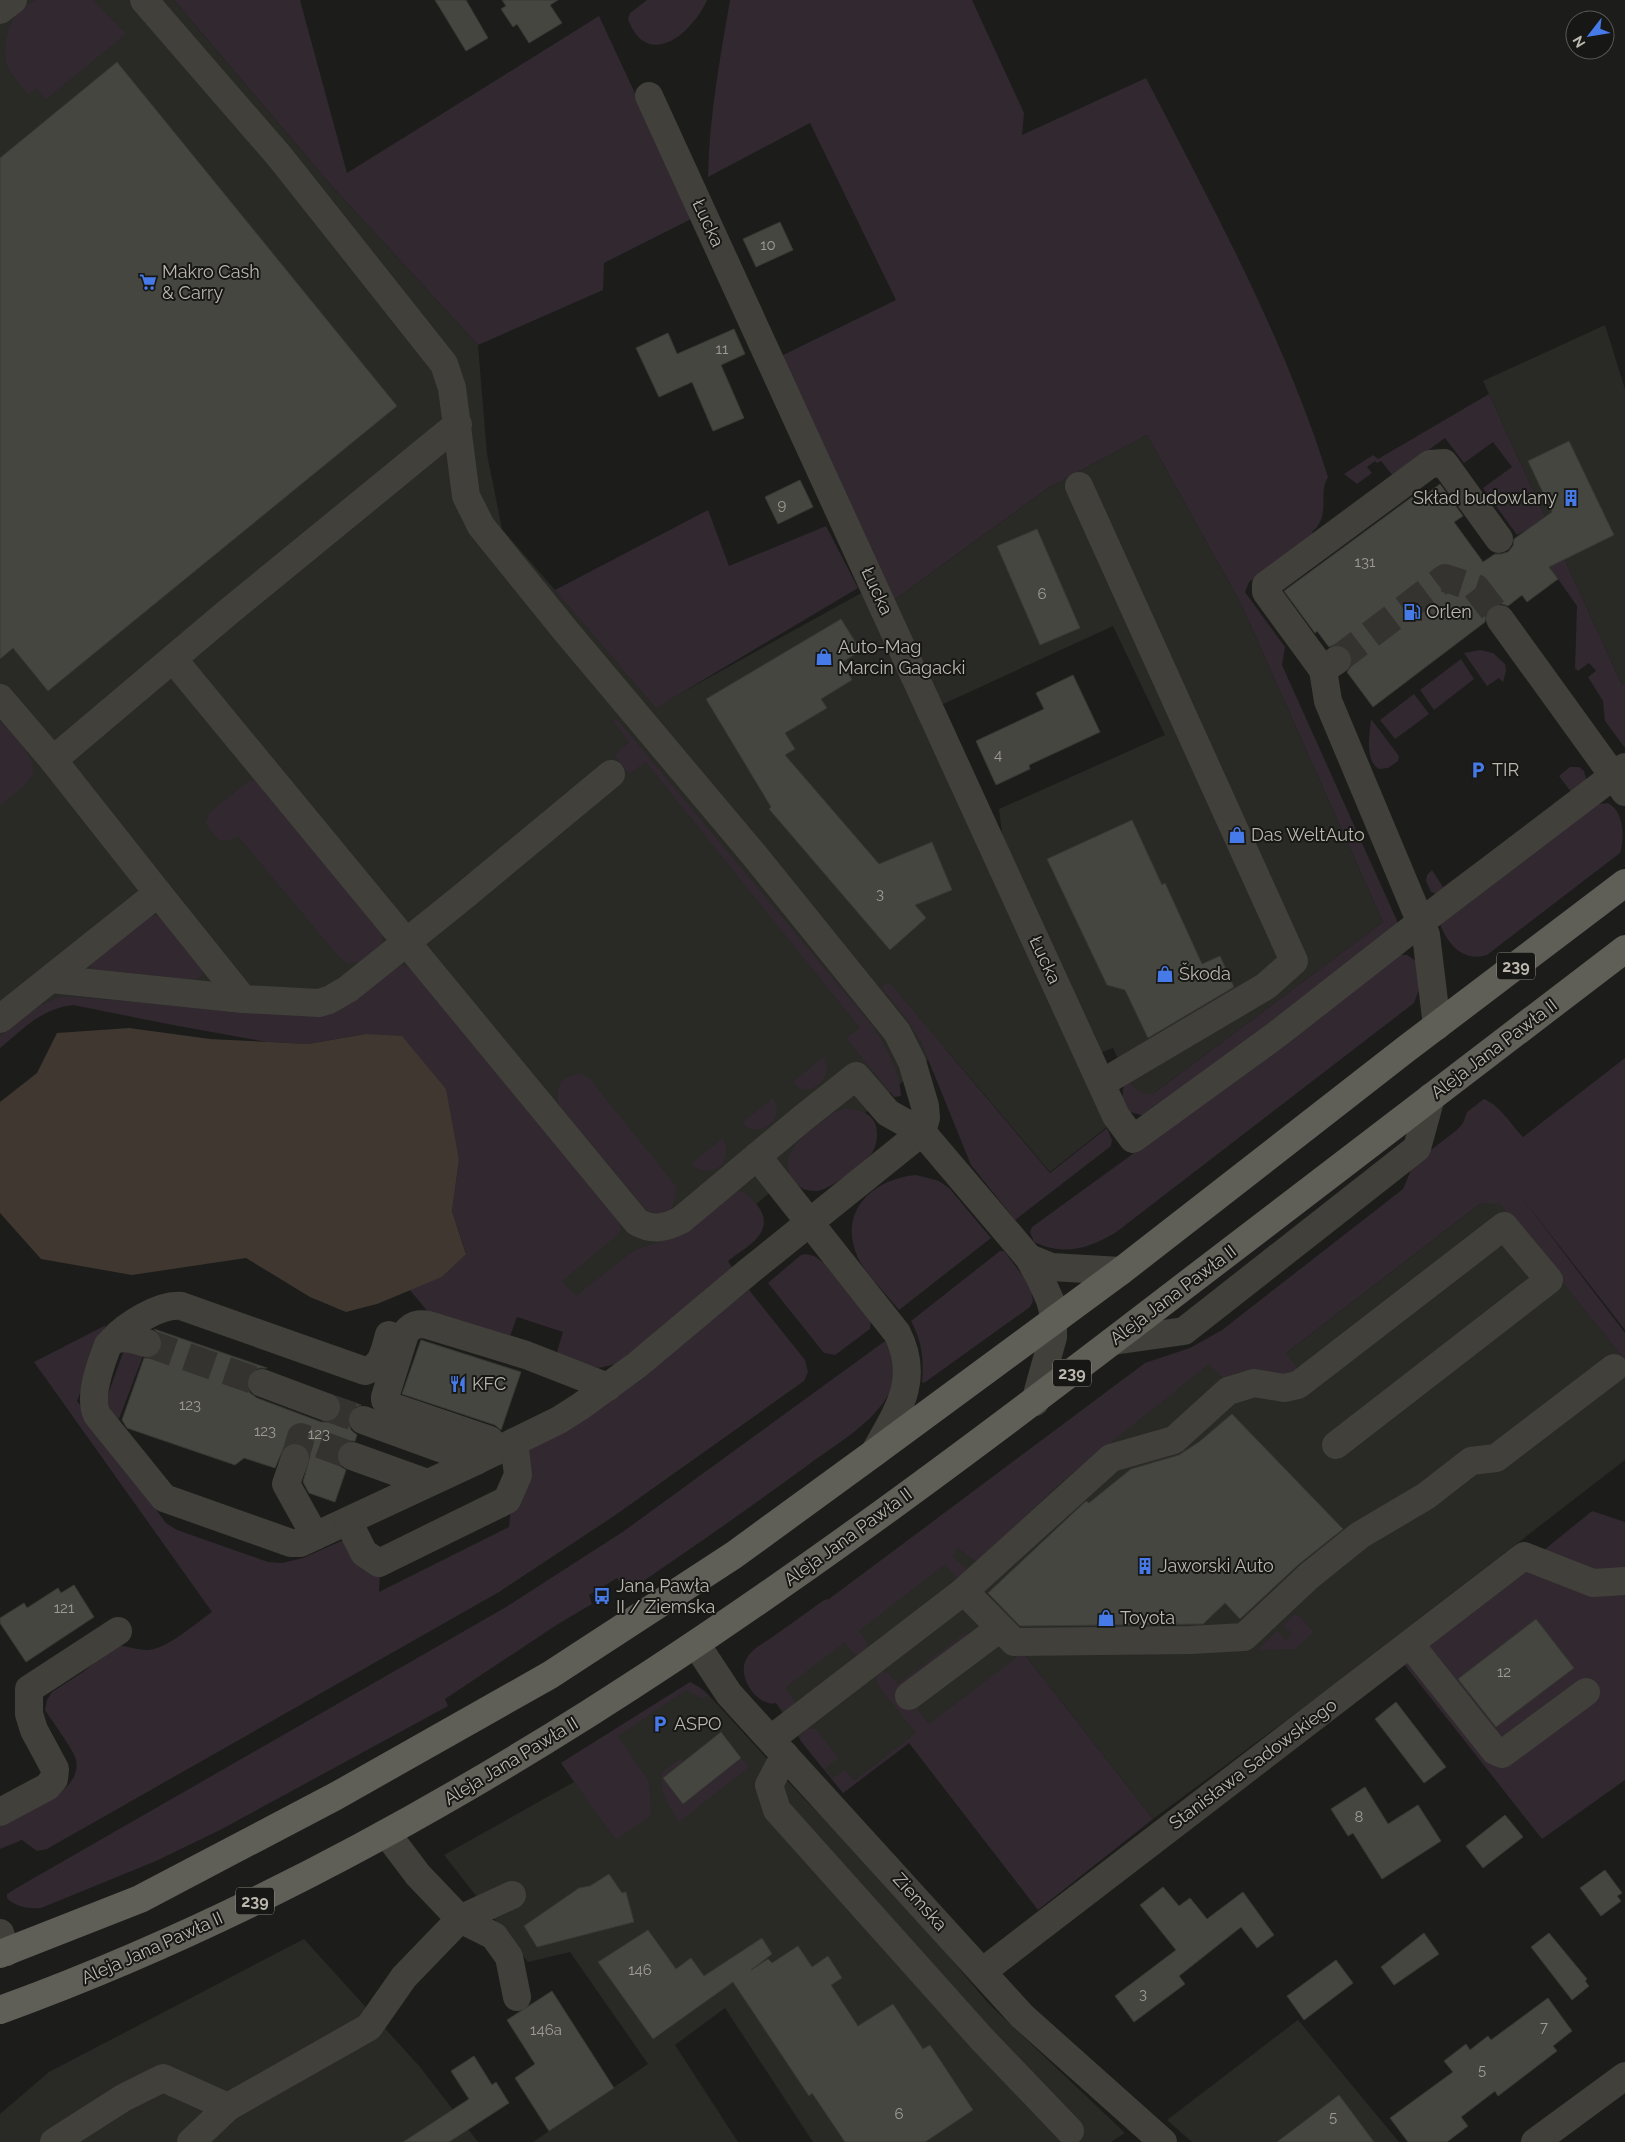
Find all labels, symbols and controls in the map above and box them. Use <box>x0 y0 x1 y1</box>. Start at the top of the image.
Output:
north arrow <box>1565 10 1615 60</box>
text: N <box>1569 33 1588 50</box>
street label: Łucka <box>688 195 729 250</box>
house number: 10 <box>760 236 776 254</box>
place label: Makro Cash & Carry <box>162 261 260 303</box>
supermarket icon: Makro Cash & Carry <box>138 272 158 292</box>
house number: 11 <box>716 340 729 358</box>
place label: Skład budowlany <box>1413 487 1557 508</box>
building icon: Skład budowlany <box>1561 488 1581 508</box>
house number: 9 <box>778 496 787 514</box>
house number: 131 <box>1355 553 1376 571</box>
street label: Łucka <box>857 563 898 618</box>
house number: 6 <box>1037 585 1047 603</box>
place label: Orlen <box>1426 601 1472 622</box>
fuel station icon: Orlen <box>1402 602 1422 622</box>
place label: Auto-Mag Marcin Gagacki <box>838 636 965 678</box>
shop icon: Auto-Mag Marcin Gagacki <box>814 647 834 667</box>
house number: 4 <box>994 746 1002 764</box>
place label: TIR <box>1492 759 1519 780</box>
parking icon: TIR <box>1468 760 1488 780</box>
place label: Das WeltAuto <box>1251 824 1365 845</box>
shop icon: Das WeltAuto <box>1227 825 1247 845</box>
house number: 3 <box>876 885 884 903</box>
street label: Łucka <box>1025 932 1066 987</box>
road number: 239 <box>1497 952 1535 979</box>
place label: Škoda <box>1179 962 1231 984</box>
shop icon: Škoda <box>1155 964 1175 984</box>
street label: Aleja Jana Pawła II <box>1426 994 1561 1103</box>
street label: Aleja Jana Pawła II <box>1105 1240 1240 1349</box>
road number: 239 <box>1053 1360 1091 1386</box>
place label: KFC <box>472 1373 506 1394</box>
restaurant icon: KFC <box>448 1374 468 1394</box>
house number: 123 <box>179 1396 201 1414</box>
house number: 123 <box>254 1422 276 1440</box>
house number: 123 <box>308 1425 330 1443</box>
street label: Aleja Jana Pawła II <box>780 1483 916 1590</box>
place label: Jaworski Auto <box>1159 1555 1274 1576</box>
building icon: Jaworski Auto <box>1135 1556 1155 1576</box>
place label: Jana Pawła II / Ziemska <box>616 1575 715 1617</box>
bus stop icon: Jana Pawła II / Ziemska <box>592 1586 612 1606</box>
house number: 121 <box>54 1599 75 1617</box>
place label: Toyota <box>1120 1607 1175 1628</box>
shop icon: Toyota <box>1096 1608 1116 1628</box>
house number: 12 <box>1497 1663 1511 1681</box>
street label: Stanisława Sadowskiego <box>1165 1693 1341 1834</box>
street label: Aleja Jana Pawła II <box>440 1712 582 1809</box>
place label: ASPO <box>674 1713 722 1734</box>
parking icon: ASPO <box>650 1714 670 1734</box>
house number: 8 <box>1355 1808 1364 1826</box>
street label: Ziemska <box>889 1868 952 1935</box>
road number: 239 <box>236 1888 274 1914</box>
street label: Aleja Jana Pawła II <box>78 1907 226 1988</box>
house number: 146 <box>628 1961 652 1979</box>
house number: 3 <box>1139 1985 1147 2003</box>
house number: 7 <box>1540 2018 1548 2036</box>
house number: 146a <box>530 2021 562 2039</box>
house number: 5 <box>1478 2061 1486 2079</box>
house number: 6 <box>894 2105 904 2123</box>
house number: 5 <box>1329 2108 1337 2126</box>

